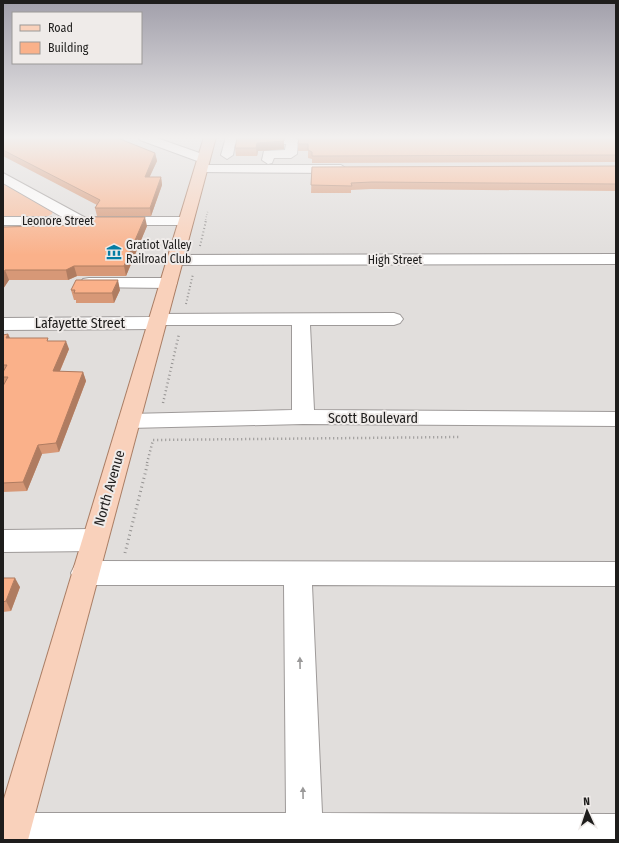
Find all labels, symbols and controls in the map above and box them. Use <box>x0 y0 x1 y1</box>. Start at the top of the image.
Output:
legend <box>12 12 142 64</box>
text: Road <box>48 21 73 35</box>
text: Building <box>48 41 89 55</box>
street label: Leonore Street <box>22 214 94 228</box>
place label: Gratiot Valley Railroad Club <box>126 238 192 266</box>
museum icon: Gratiot Valley Railroad Club <box>105 243 123 261</box>
street label: High Street <box>368 253 422 267</box>
street label: Lafayette Street <box>35 315 126 332</box>
street label: Scott Boulevard <box>328 410 418 427</box>
street label: North Avenue <box>91 448 128 528</box>
one-way arrow <box>297 656 303 669</box>
one-way arrow <box>300 786 306 799</box>
north arrow <box>567 791 607 831</box>
text: N <box>583 795 590 808</box>

